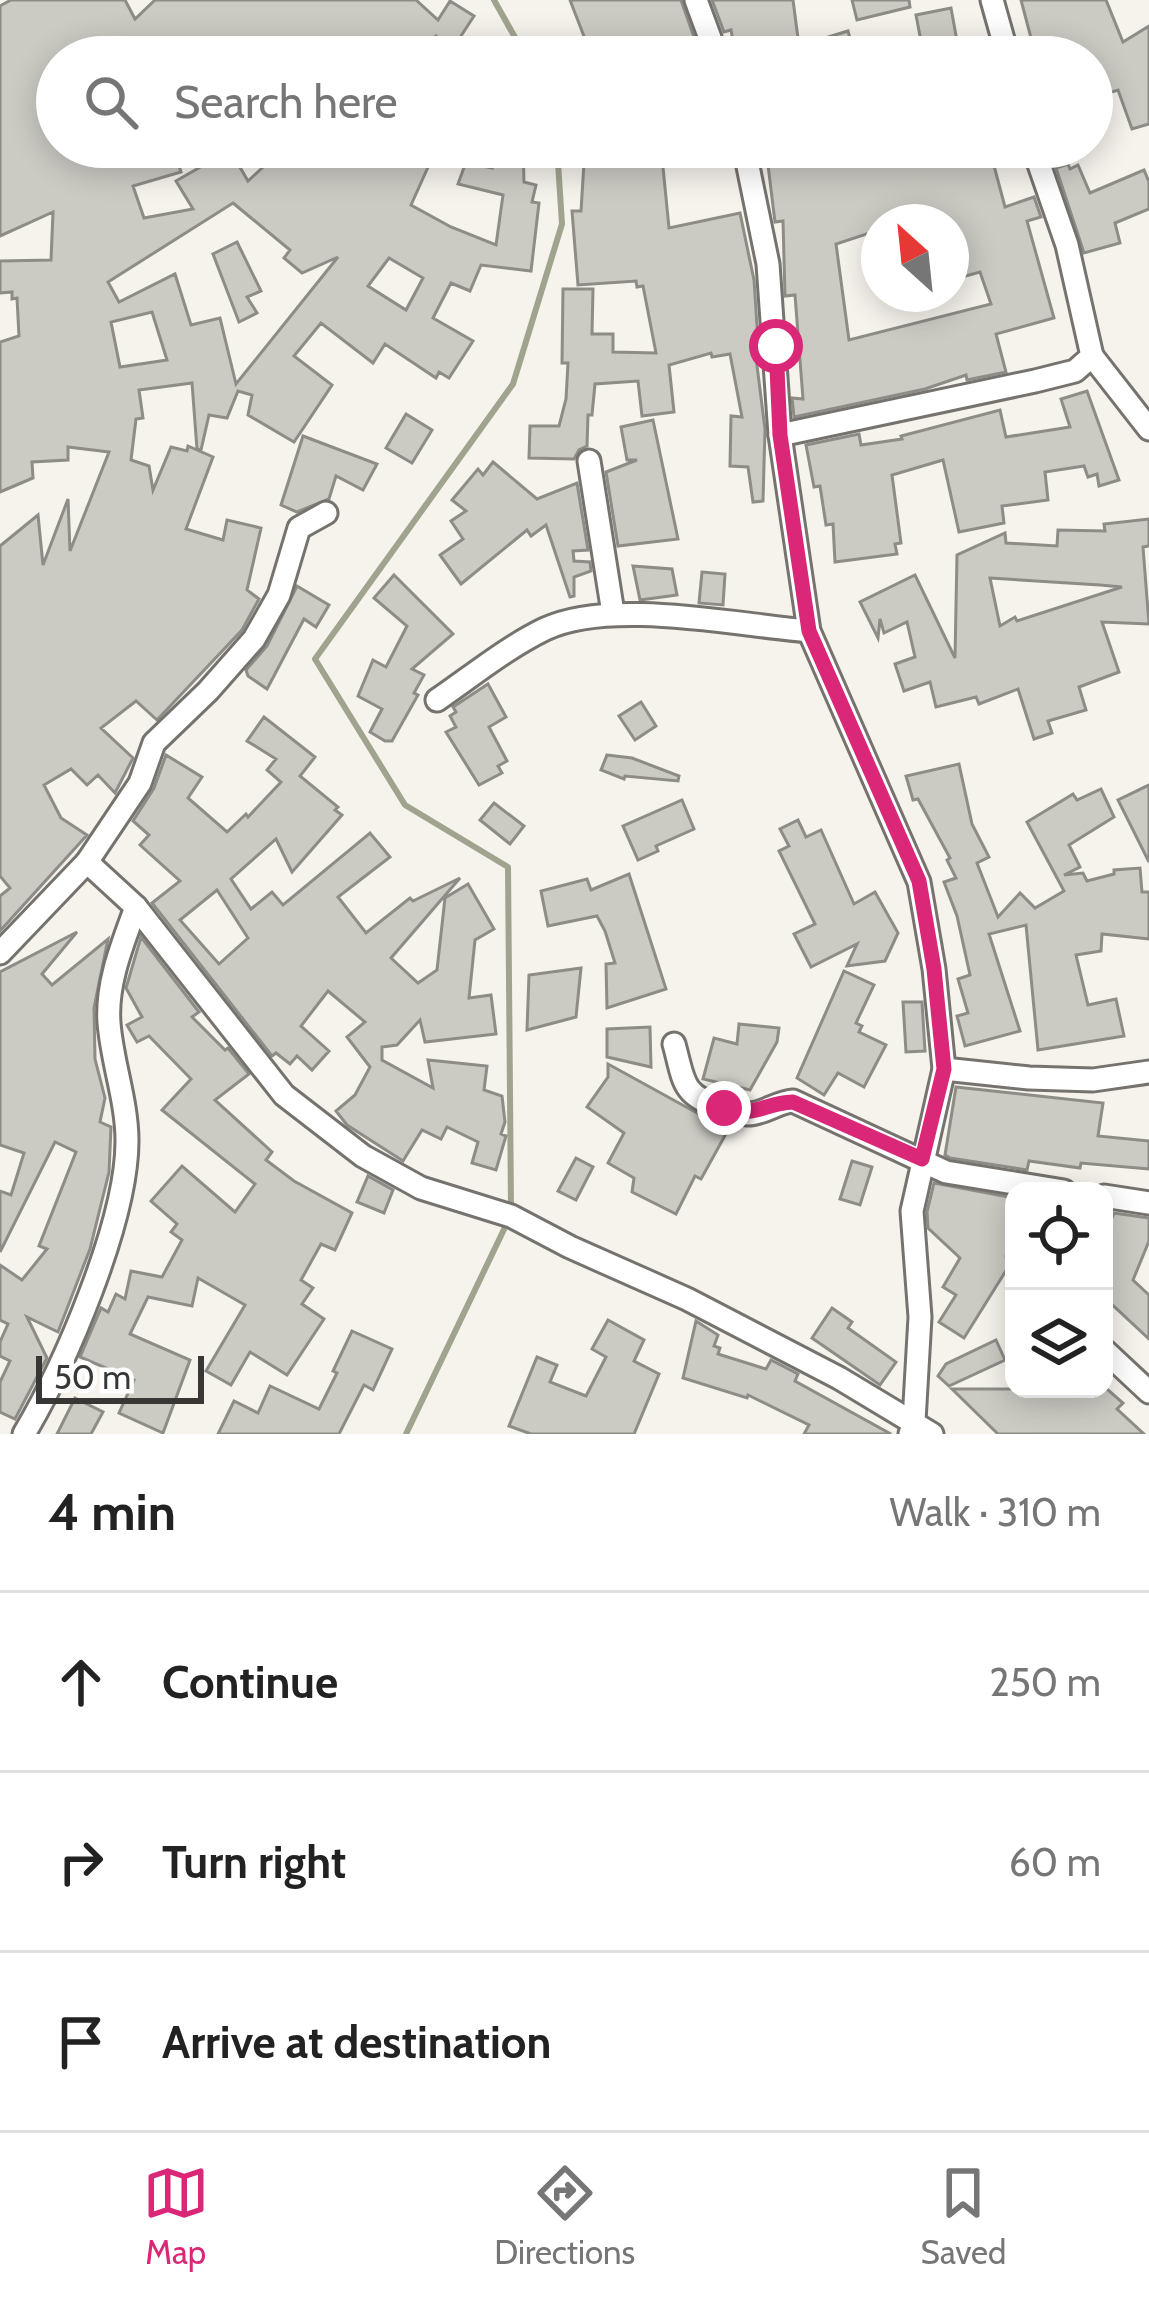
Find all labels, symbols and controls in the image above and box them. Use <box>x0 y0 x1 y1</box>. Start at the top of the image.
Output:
search box <box>36 36 1113 168</box>
icon: search <box>78 69 144 135</box>
text: Search here <box>174 75 398 129</box>
north arrow <box>861 204 969 312</box>
route start <box>749 319 803 373</box>
route end <box>697 1081 751 1135</box>
map controls <box>1005 1182 1113 1398</box>
button: locate <box>1005 1182 1113 1290</box>
button: layers <box>1005 1290 1113 1398</box>
scale bar <box>36 1350 204 1403</box>
text: 50 m <box>54 1357 131 1397</box>
text: 4 min <box>48 1481 176 1543</box>
text: Walk · 310 m <box>889 1488 1101 1536</box>
icon: ahead <box>48 1649 114 1715</box>
text: Continue <box>162 1655 338 1709</box>
text: 250 m <box>989 1658 1101 1706</box>
icon: right <box>48 1829 114 1895</box>
text: Turn right <box>162 1835 346 1889</box>
text: 60 m <box>1009 1838 1101 1886</box>
icon: arrive <box>48 2009 114 2075</box>
text: Arrive at destination <box>162 2015 551 2069</box>
tab: Map <box>143 2160 209 2272</box>
tab: Directions <box>494 2160 635 2272</box>
tab: Saved <box>921 2160 1006 2272</box>

